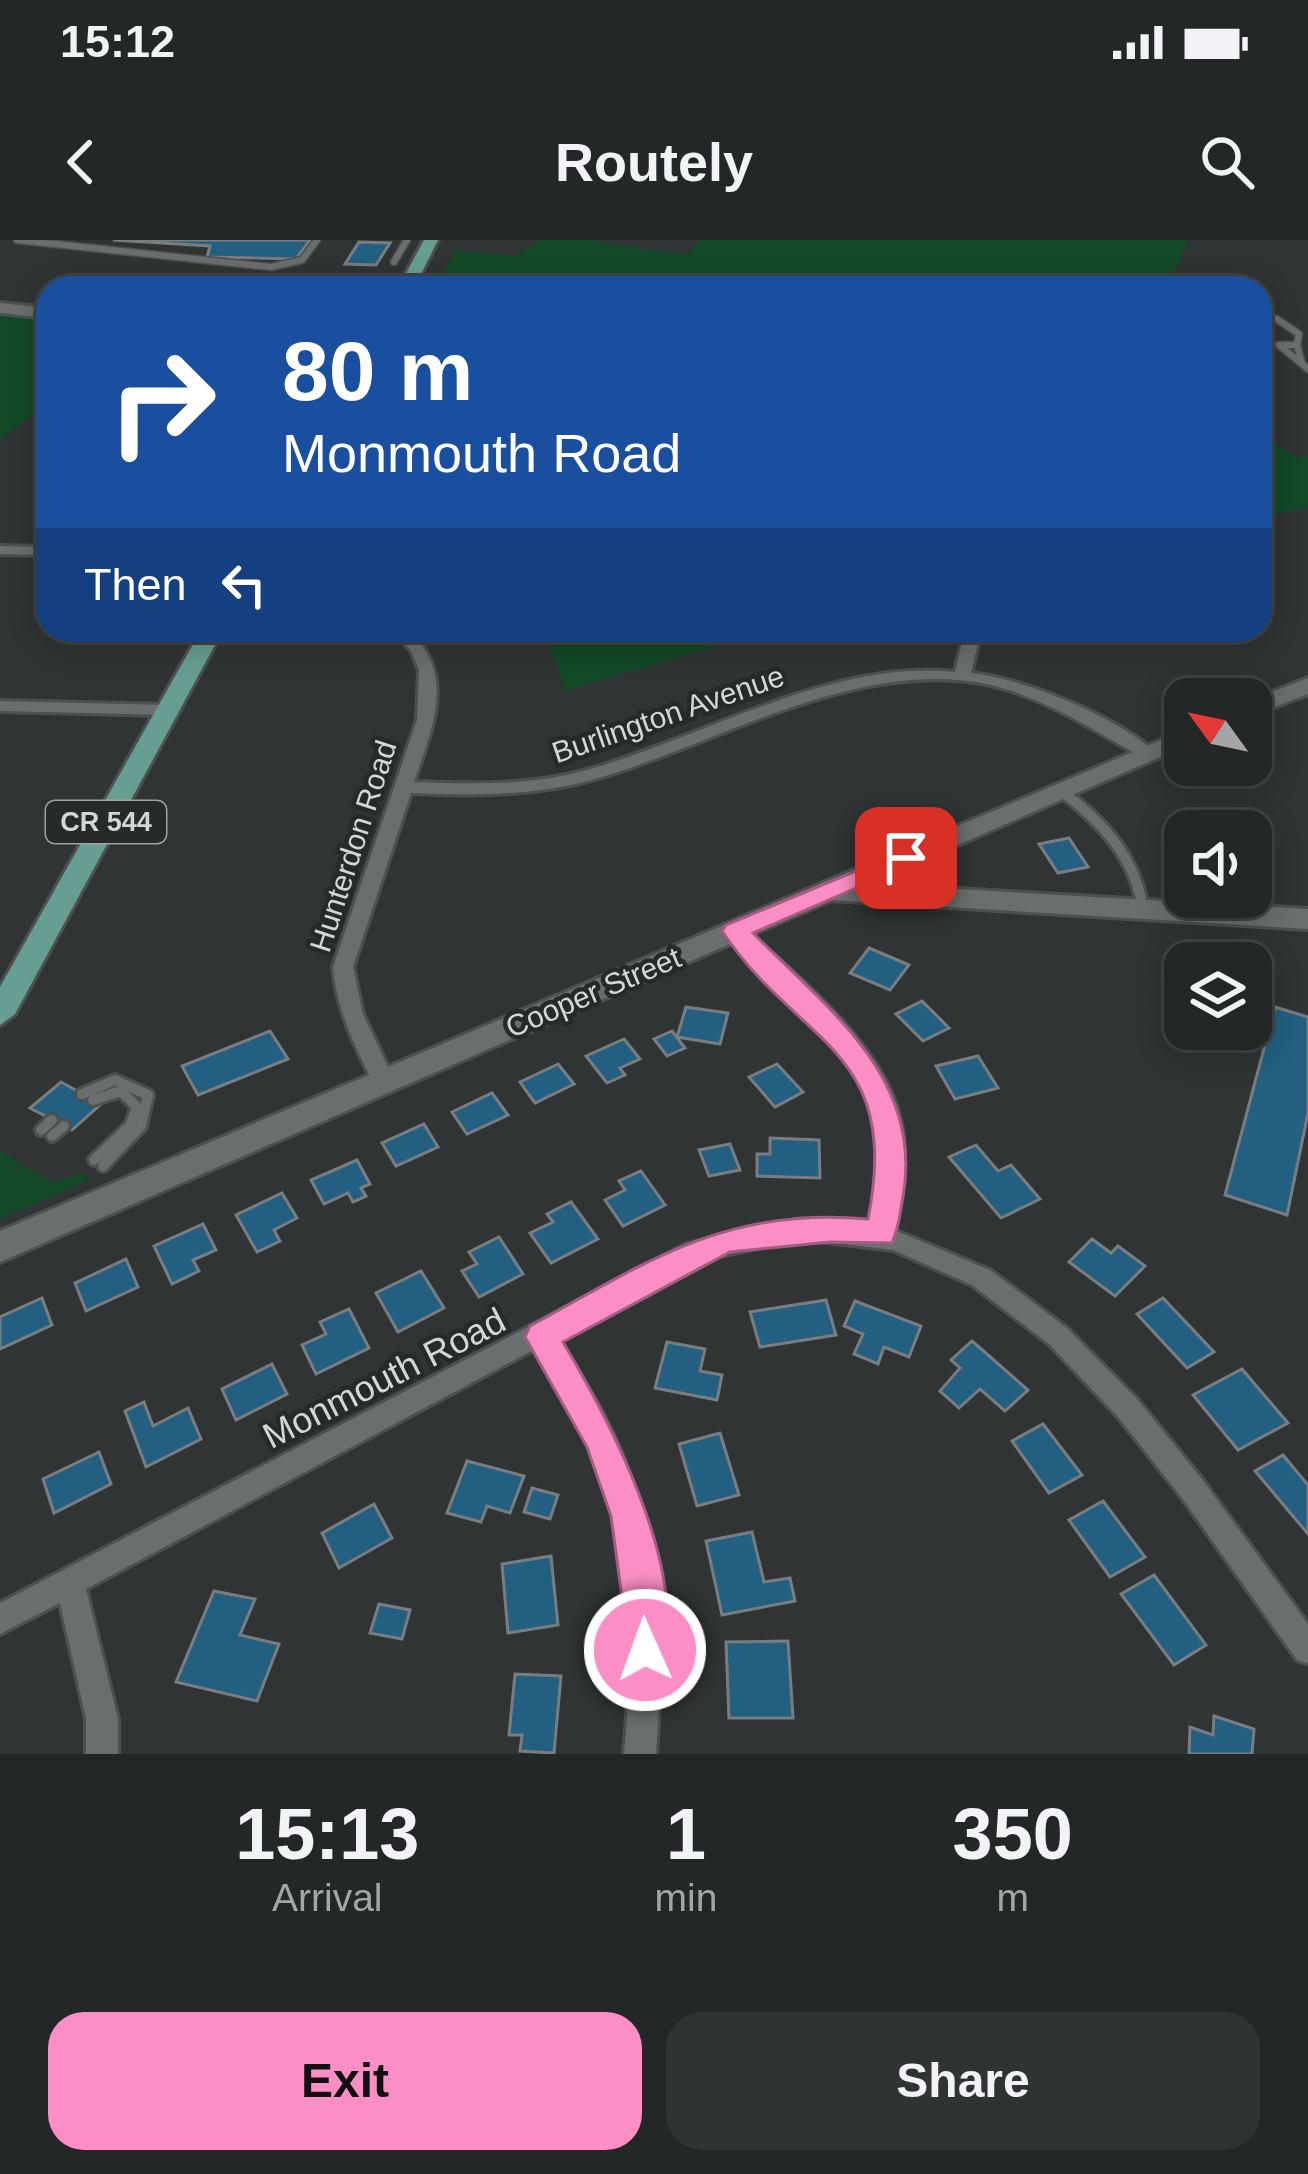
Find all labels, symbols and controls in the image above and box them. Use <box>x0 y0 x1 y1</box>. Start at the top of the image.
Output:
text: 15:12 <box>60 16 175 67</box>
icon: back <box>48 129 114 195</box>
icon: search <box>1194 129 1260 195</box>
text: Routely <box>555 132 753 192</box>
icon: right <box>84 324 240 480</box>
text: 80 m <box>282 324 473 418</box>
text: Monmouth Road <box>282 423 681 483</box>
icon: left <box>211 552 277 618</box>
text: Then <box>84 559 187 610</box>
street label: Burlington Avenue <box>548 659 788 769</box>
north arrow <box>1164 678 1272 786</box>
map controls <box>1164 678 1272 1050</box>
street label: Hunterdon Road <box>303 736 403 956</box>
road number: CR 544 <box>46 801 166 843</box>
pin <box>855 807 957 909</box>
button: sound <box>1164 810 1272 918</box>
icon: arrive <box>873 825 939 891</box>
street label: Cooper Street <box>501 940 686 1044</box>
button: layers <box>1164 942 1272 1050</box>
street label: Monmouth Road <box>256 1299 512 1457</box>
position arrow <box>582 1587 708 1713</box>
text: 15:13 <box>235 1794 419 1874</box>
text: 1 <box>666 1794 706 1874</box>
text: 350 <box>953 1794 1073 1874</box>
text: Arrival <box>272 1876 383 1919</box>
text: min <box>655 1876 717 1919</box>
text: m <box>996 1876 1029 1919</box>
button: Exit <box>48 2012 642 2150</box>
button: Share <box>666 2012 1260 2150</box>

